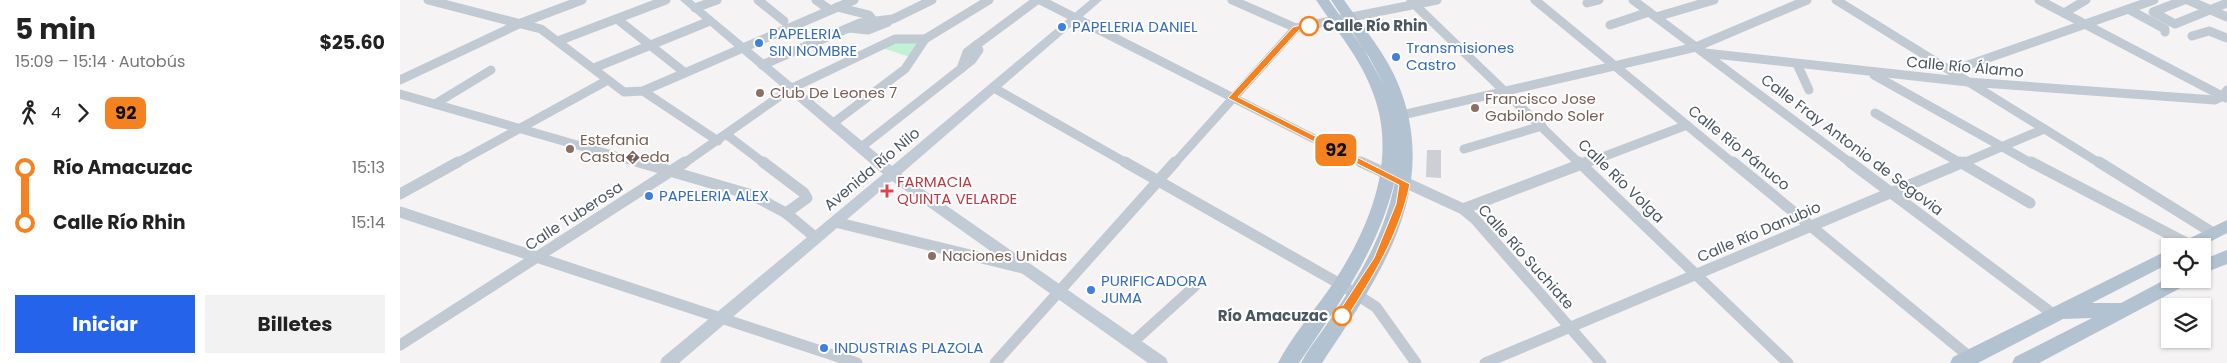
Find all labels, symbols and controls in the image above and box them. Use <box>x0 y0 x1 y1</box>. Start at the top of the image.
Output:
text: 5 min <box>15 10 96 49</box>
place label: Calle Río Rhin <box>1323 15 1428 36</box>
place label: PAPELERIA DANIEL <box>1072 16 1198 37</box>
marker: Calle Río Rhin <box>1299 16 1319 36</box>
marker: PAPELERIA DANIEL <box>1056 21 1068 33</box>
place label: PAPELERIA SIN NOMBRE <box>769 23 857 61</box>
text: $25.60 <box>319 29 385 56</box>
marker: PAPELERIA SIN NOMBRE <box>753 37 765 49</box>
place label: Transmisiones Castro <box>1406 37 1514 75</box>
text: 15:09 – 15:14 · Autobús <box>15 50 185 73</box>
marker: Transmisiones Castro <box>1390 51 1402 63</box>
street label: Calle Río Álamo <box>1905 51 2025 82</box>
street label: Calle Fray Antonio de Segovia <box>1757 69 1948 220</box>
place label: Club De Leones 7 <box>770 82 897 103</box>
marker: Club De Leones 7 <box>754 87 766 99</box>
place label: Francisco Jose Gabilondo Soler <box>1485 88 1605 126</box>
icon: walk <box>15 99 43 127</box>
icon: forward <box>69 99 97 127</box>
text: 92 <box>115 100 136 125</box>
street label: Calle Río Pánuco <box>1684 100 1795 195</box>
text: 4 <box>51 101 61 124</box>
marker: Francisco Jose Gabilondo Soler <box>1469 102 1481 114</box>
street label: Avenida Río Nilo <box>819 122 924 215</box>
place label: Estefania Casta�eda <box>580 129 670 167</box>
line badge: 92 <box>1314 134 1358 166</box>
street label: Calle Río Volga <box>1574 134 1669 227</box>
text: 92 <box>1325 137 1347 162</box>
marker: Estefania Casta�eda <box>564 143 576 155</box>
text: Río Amacuzac <box>53 154 193 181</box>
text: 15:13 <box>352 156 385 179</box>
place label: FARMACIA QUINTA VELARDE <box>897 171 1017 209</box>
street label: Calle Tuberosa <box>521 176 627 255</box>
place label: PAPELERIA ALEX <box>659 185 769 206</box>
marker: FARMACIA QUINTA VELARDE <box>881 185 893 197</box>
marker: PAPELERIA ALEX <box>643 190 655 202</box>
street label: Calle Río Danubio <box>1694 196 1824 267</box>
street label: Calle Río Suchiate <box>1474 200 1579 314</box>
text: Calle Río Rhin <box>53 209 186 236</box>
text: 15:14 <box>351 211 385 234</box>
map controls <box>2161 238 2211 348</box>
button: locate <box>2161 238 2211 288</box>
place label: Naciones Unidas <box>942 245 1068 266</box>
marker: Naciones Unidas <box>926 250 938 262</box>
place label: PURIFICADORA JUMA <box>1101 270 1207 308</box>
marker: PURIFICADORA JUMA <box>1085 284 1097 296</box>
button: Iniciar <box>15 295 195 353</box>
button: Billetes <box>205 295 385 353</box>
button: layers <box>2161 298 2211 348</box>
place label: Río Amacuzac <box>1218 305 1328 326</box>
marker: Río Amacuzac <box>1332 306 1352 326</box>
place label: INDUSTRIAS PLAZOLA <box>834 337 983 358</box>
marker: INDUSTRIAS PLAZOLA <box>818 342 830 354</box>

